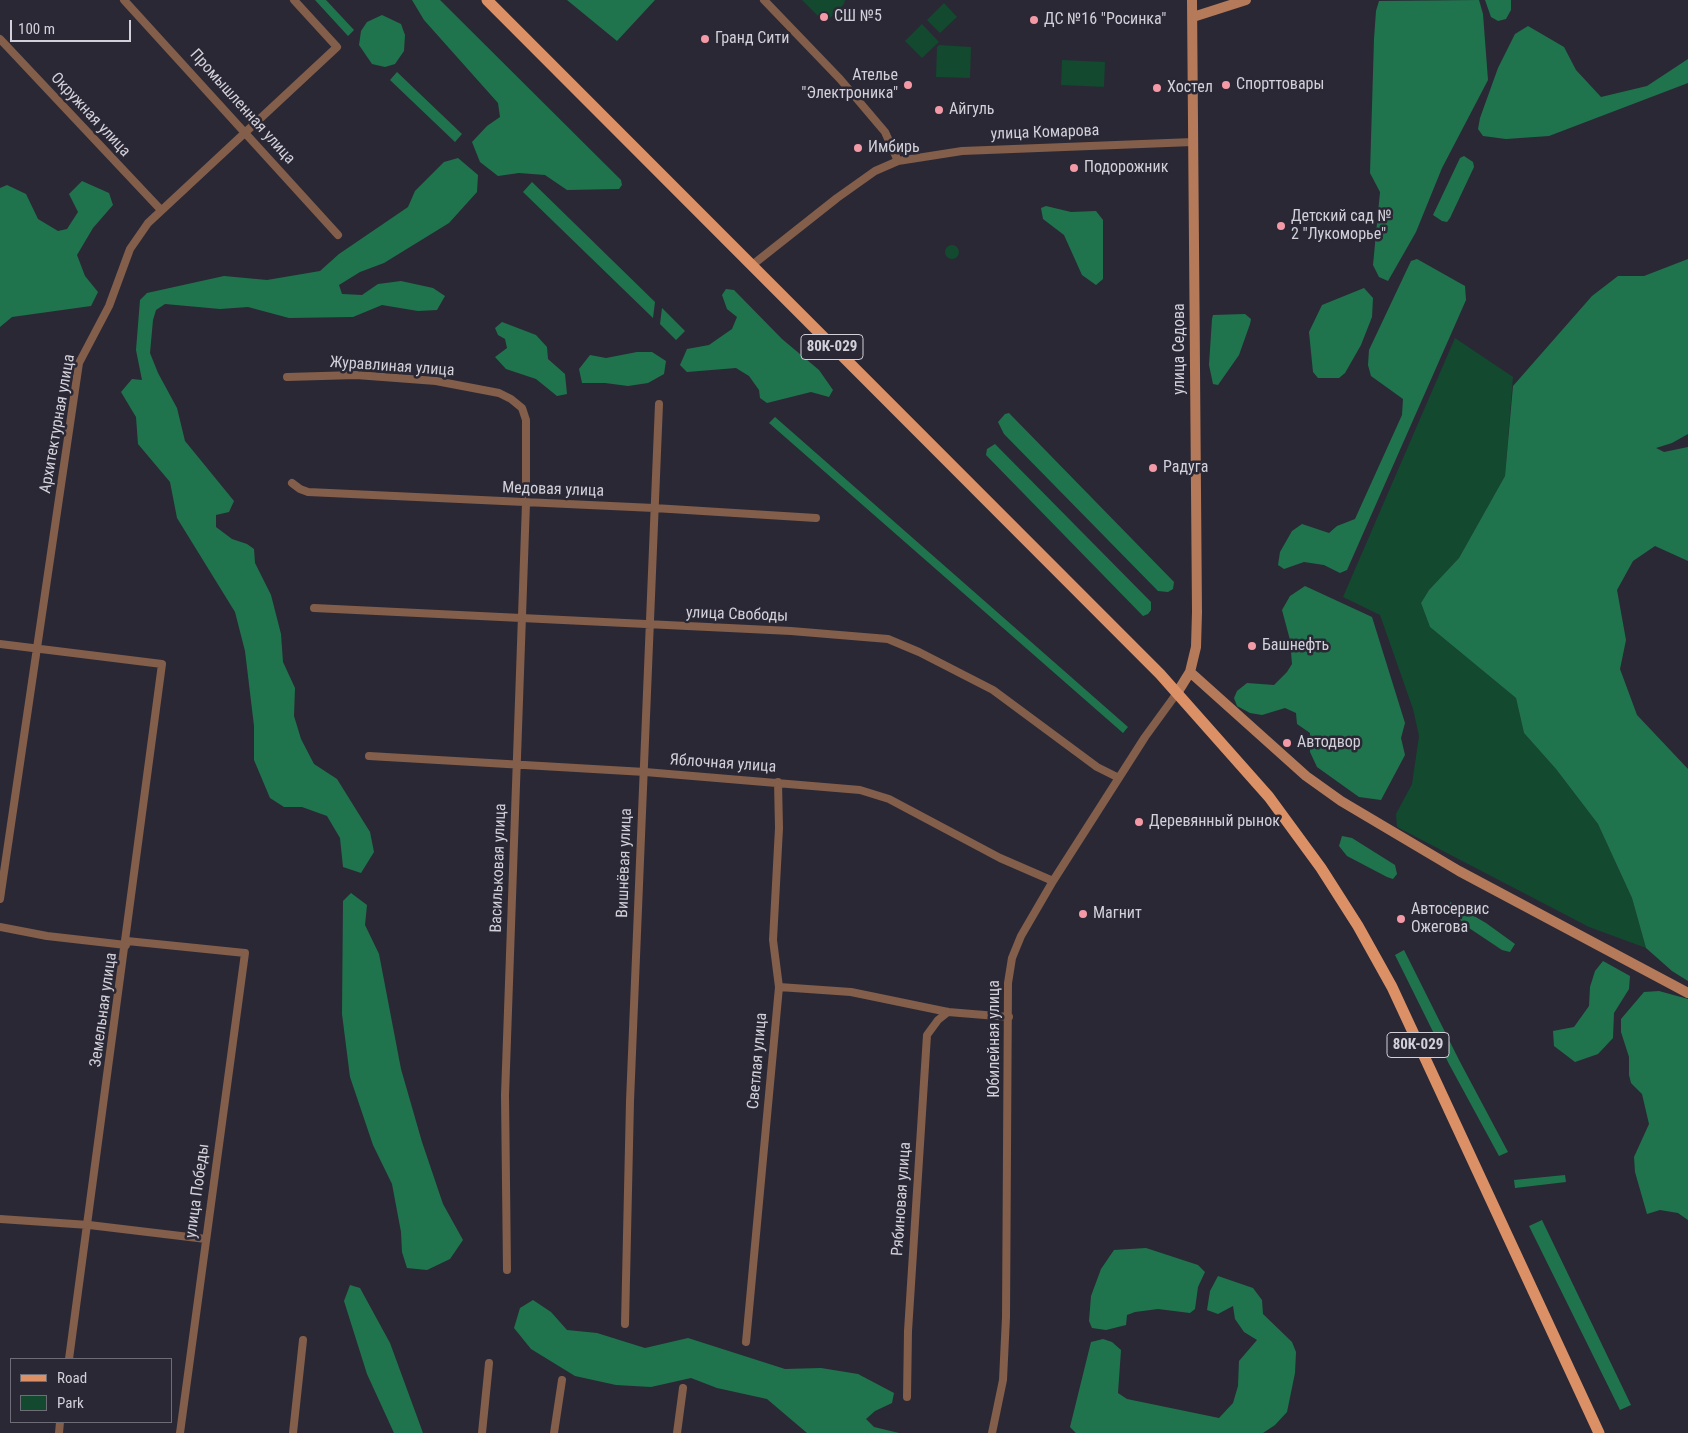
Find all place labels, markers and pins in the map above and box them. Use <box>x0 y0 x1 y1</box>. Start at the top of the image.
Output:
place label: СШ №5 <box>834 7 882 27</box>
place label: ДС №16 "Росинка" <box>1044 10 1166 30</box>
marker: СШ №5 <box>818 11 830 23</box>
marker: ДС №16 "Росинка" <box>1028 14 1040 26</box>
place label: Гранд Сити <box>715 29 789 49</box>
marker: Гранд Сити <box>699 33 711 45</box>
place label: Ателье "Электроника" <box>801 66 898 104</box>
place label: Спорттовары <box>1236 75 1324 95</box>
place label: Хостел <box>1167 78 1213 98</box>
marker: Ателье "Электроника" <box>902 79 914 91</box>
marker: Спорттовары <box>1220 79 1232 91</box>
marker: Хостел <box>1151 82 1163 94</box>
place label: Айгуль <box>949 100 994 120</box>
marker: Айгуль <box>933 104 945 116</box>
place label: Имбирь <box>868 138 920 158</box>
marker: Имбирь <box>852 142 864 154</box>
place label: Подорожник <box>1084 158 1168 178</box>
marker: Подорожник <box>1068 162 1080 174</box>
place label: Детский сад № 2 "Лукоморье" <box>1291 207 1392 245</box>
marker: Детский сад № 2 "Лукоморье" <box>1275 220 1287 232</box>
place label: Радуга <box>1163 458 1208 478</box>
marker: Радуга <box>1147 462 1159 474</box>
place label: Башнефть <box>1262 636 1329 656</box>
marker: Башнефть <box>1246 640 1258 652</box>
place label: Автодвор <box>1297 733 1361 753</box>
marker: Автодвор <box>1281 737 1293 749</box>
place label: Деревянный рынок <box>1149 812 1280 832</box>
marker: Деревянный рынок <box>1133 816 1145 828</box>
place label: Автосервис Ожегова <box>1411 900 1489 938</box>
place label: Магнит <box>1093 904 1142 924</box>
marker: Магнит <box>1077 908 1089 920</box>
marker: Автосервис Ожегова <box>1395 913 1407 925</box>

